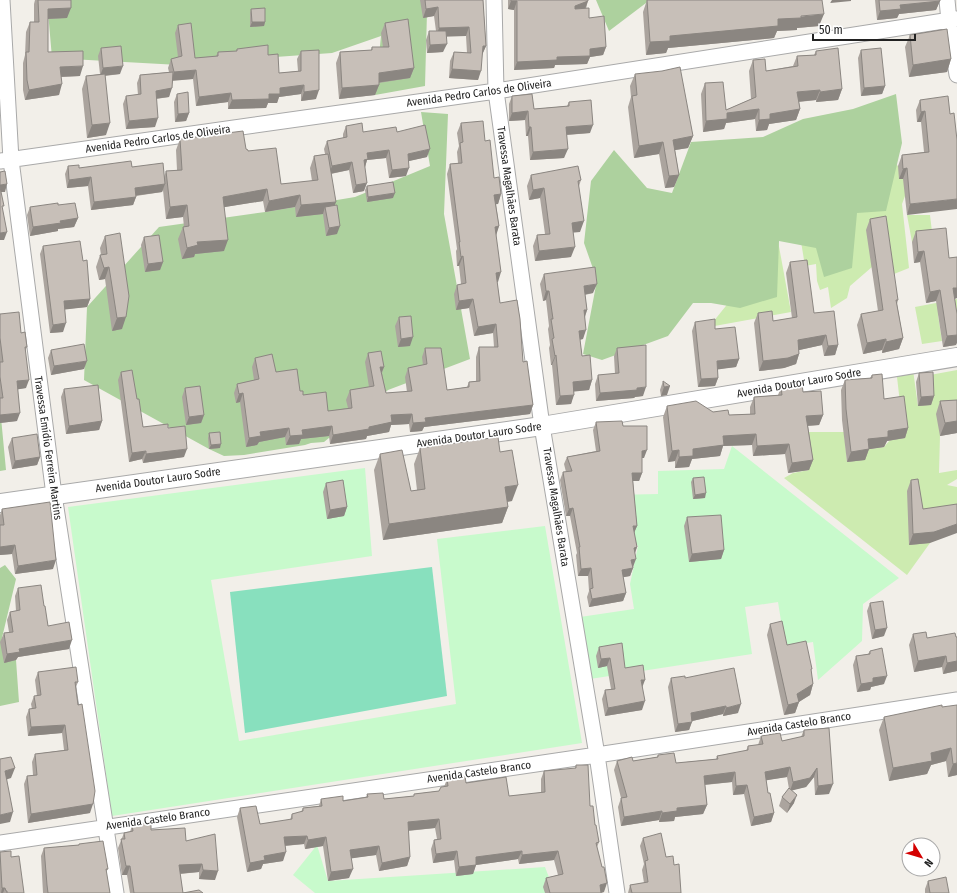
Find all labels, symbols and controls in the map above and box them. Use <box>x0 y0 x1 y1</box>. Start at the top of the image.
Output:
scale bar <box>813 16 915 42</box>
text: 50 m <box>819 23 843 37</box>
street label: Avenida Pedro Carlos de Oliveira <box>406 76 552 110</box>
street label: Avenida Pedro Carlos de Oliveira <box>85 122 231 156</box>
street label: Travessa Magalhães Barata <box>494 126 524 246</box>
street label: Avenida Doutor Lauro Sodre <box>736 366 862 400</box>
street label: Travessa Emídio Ferreira Martins <box>31 375 65 521</box>
street label: Avenida Doutor Lauro Sodre <box>416 420 542 450</box>
street label: Travessa Magalhães Barata <box>540 447 572 567</box>
street label: Avenida Doutor Lauro Sodre <box>95 465 221 495</box>
street label: Avenida Castelo Branco <box>746 709 852 739</box>
street label: Avenida Castelo Branco <box>426 758 532 786</box>
street label: Avenida Castelo Branco <box>105 805 211 833</box>
north arrow <box>901 837 941 877</box>
text: N <box>921 856 936 869</box>

